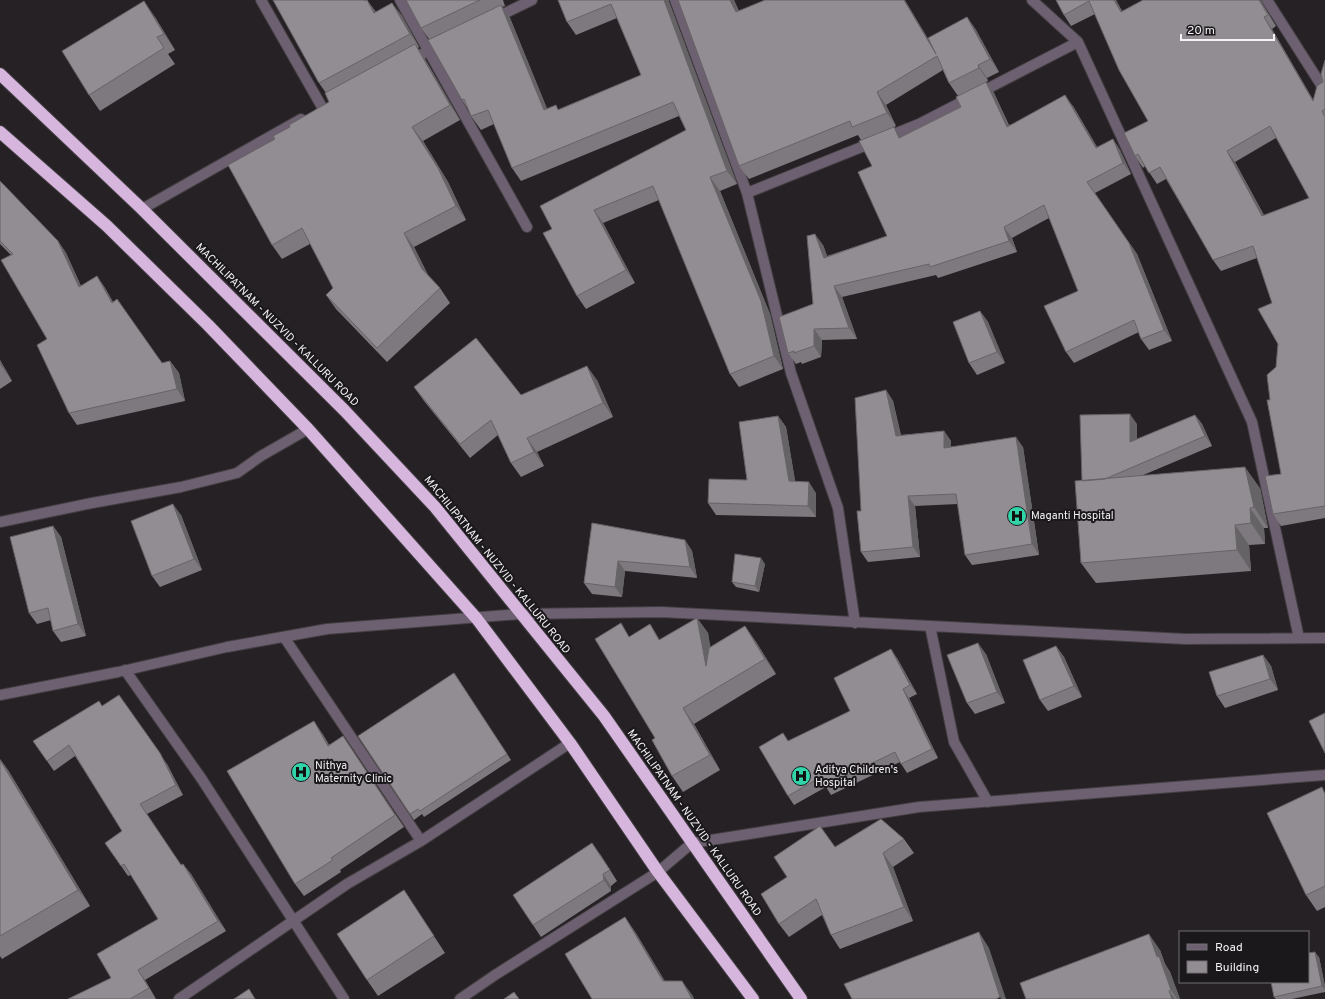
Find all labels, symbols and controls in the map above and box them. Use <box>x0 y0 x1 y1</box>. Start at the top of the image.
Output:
scale bar <box>1181 16 1274 42</box>
text: 20 m <box>1187 23 1215 39</box>
street label: MACHILIPATNAM - NUZVID - KALLURU ROAD <box>192 240 362 410</box>
street label: MACHILIPATNAM - NUZVID - KALLURU ROAD <box>421 473 573 657</box>
hospital icon: Maganti Hospital <box>1006 505 1028 527</box>
place label: Maganti Hospital <box>1031 509 1114 523</box>
street label: MACHILIPATNAM - NUZVID - KALLURU ROAD <box>624 727 764 919</box>
place label: Nithya Maternity Clinic <box>315 759 392 786</box>
hospital icon: Nithya Maternity Clinic <box>290 761 312 783</box>
place label: Aditya Children's Hospital <box>815 763 898 790</box>
hospital icon: Aditya Children's Hospital <box>790 765 812 787</box>
legend <box>1179 931 1309 983</box>
text: Road <box>1215 940 1243 956</box>
text: Building <box>1215 960 1259 976</box>

